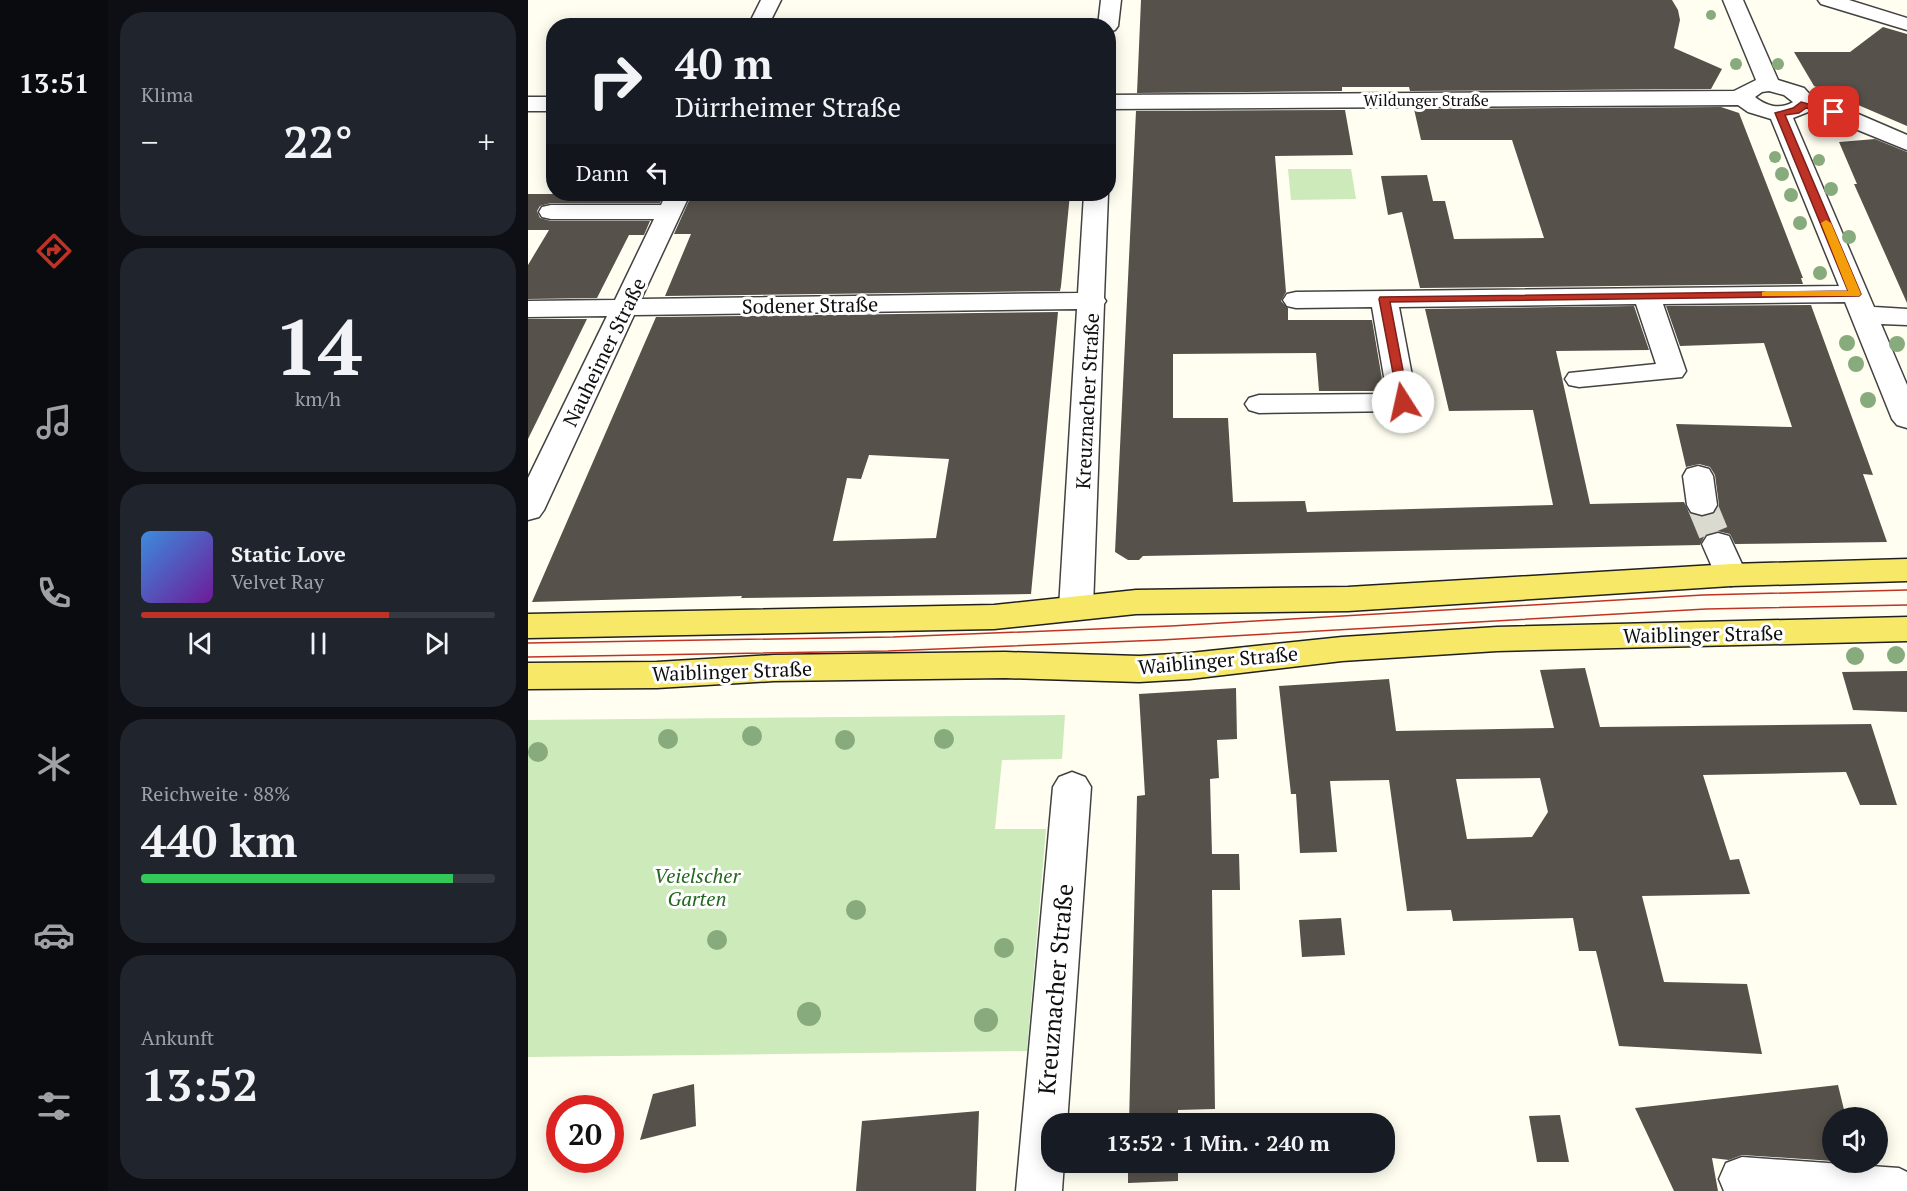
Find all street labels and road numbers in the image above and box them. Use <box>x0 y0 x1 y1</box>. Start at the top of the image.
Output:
street label: Wildunger Straße <box>1363 89 1489 111</box>
street label: Nauheimer Straße <box>556 273 652 431</box>
street label: Sodener Straße <box>742 290 878 320</box>
street label: Kreuznacher Straße <box>1069 312 1105 490</box>
street label: Waiblinger Straße <box>1623 619 1783 649</box>
street label: Waiblinger Straße <box>1137 640 1299 680</box>
street label: Waiblinger Straße <box>651 655 813 687</box>
street label: Kreuznacher Straße <box>1030 882 1080 1096</box>

